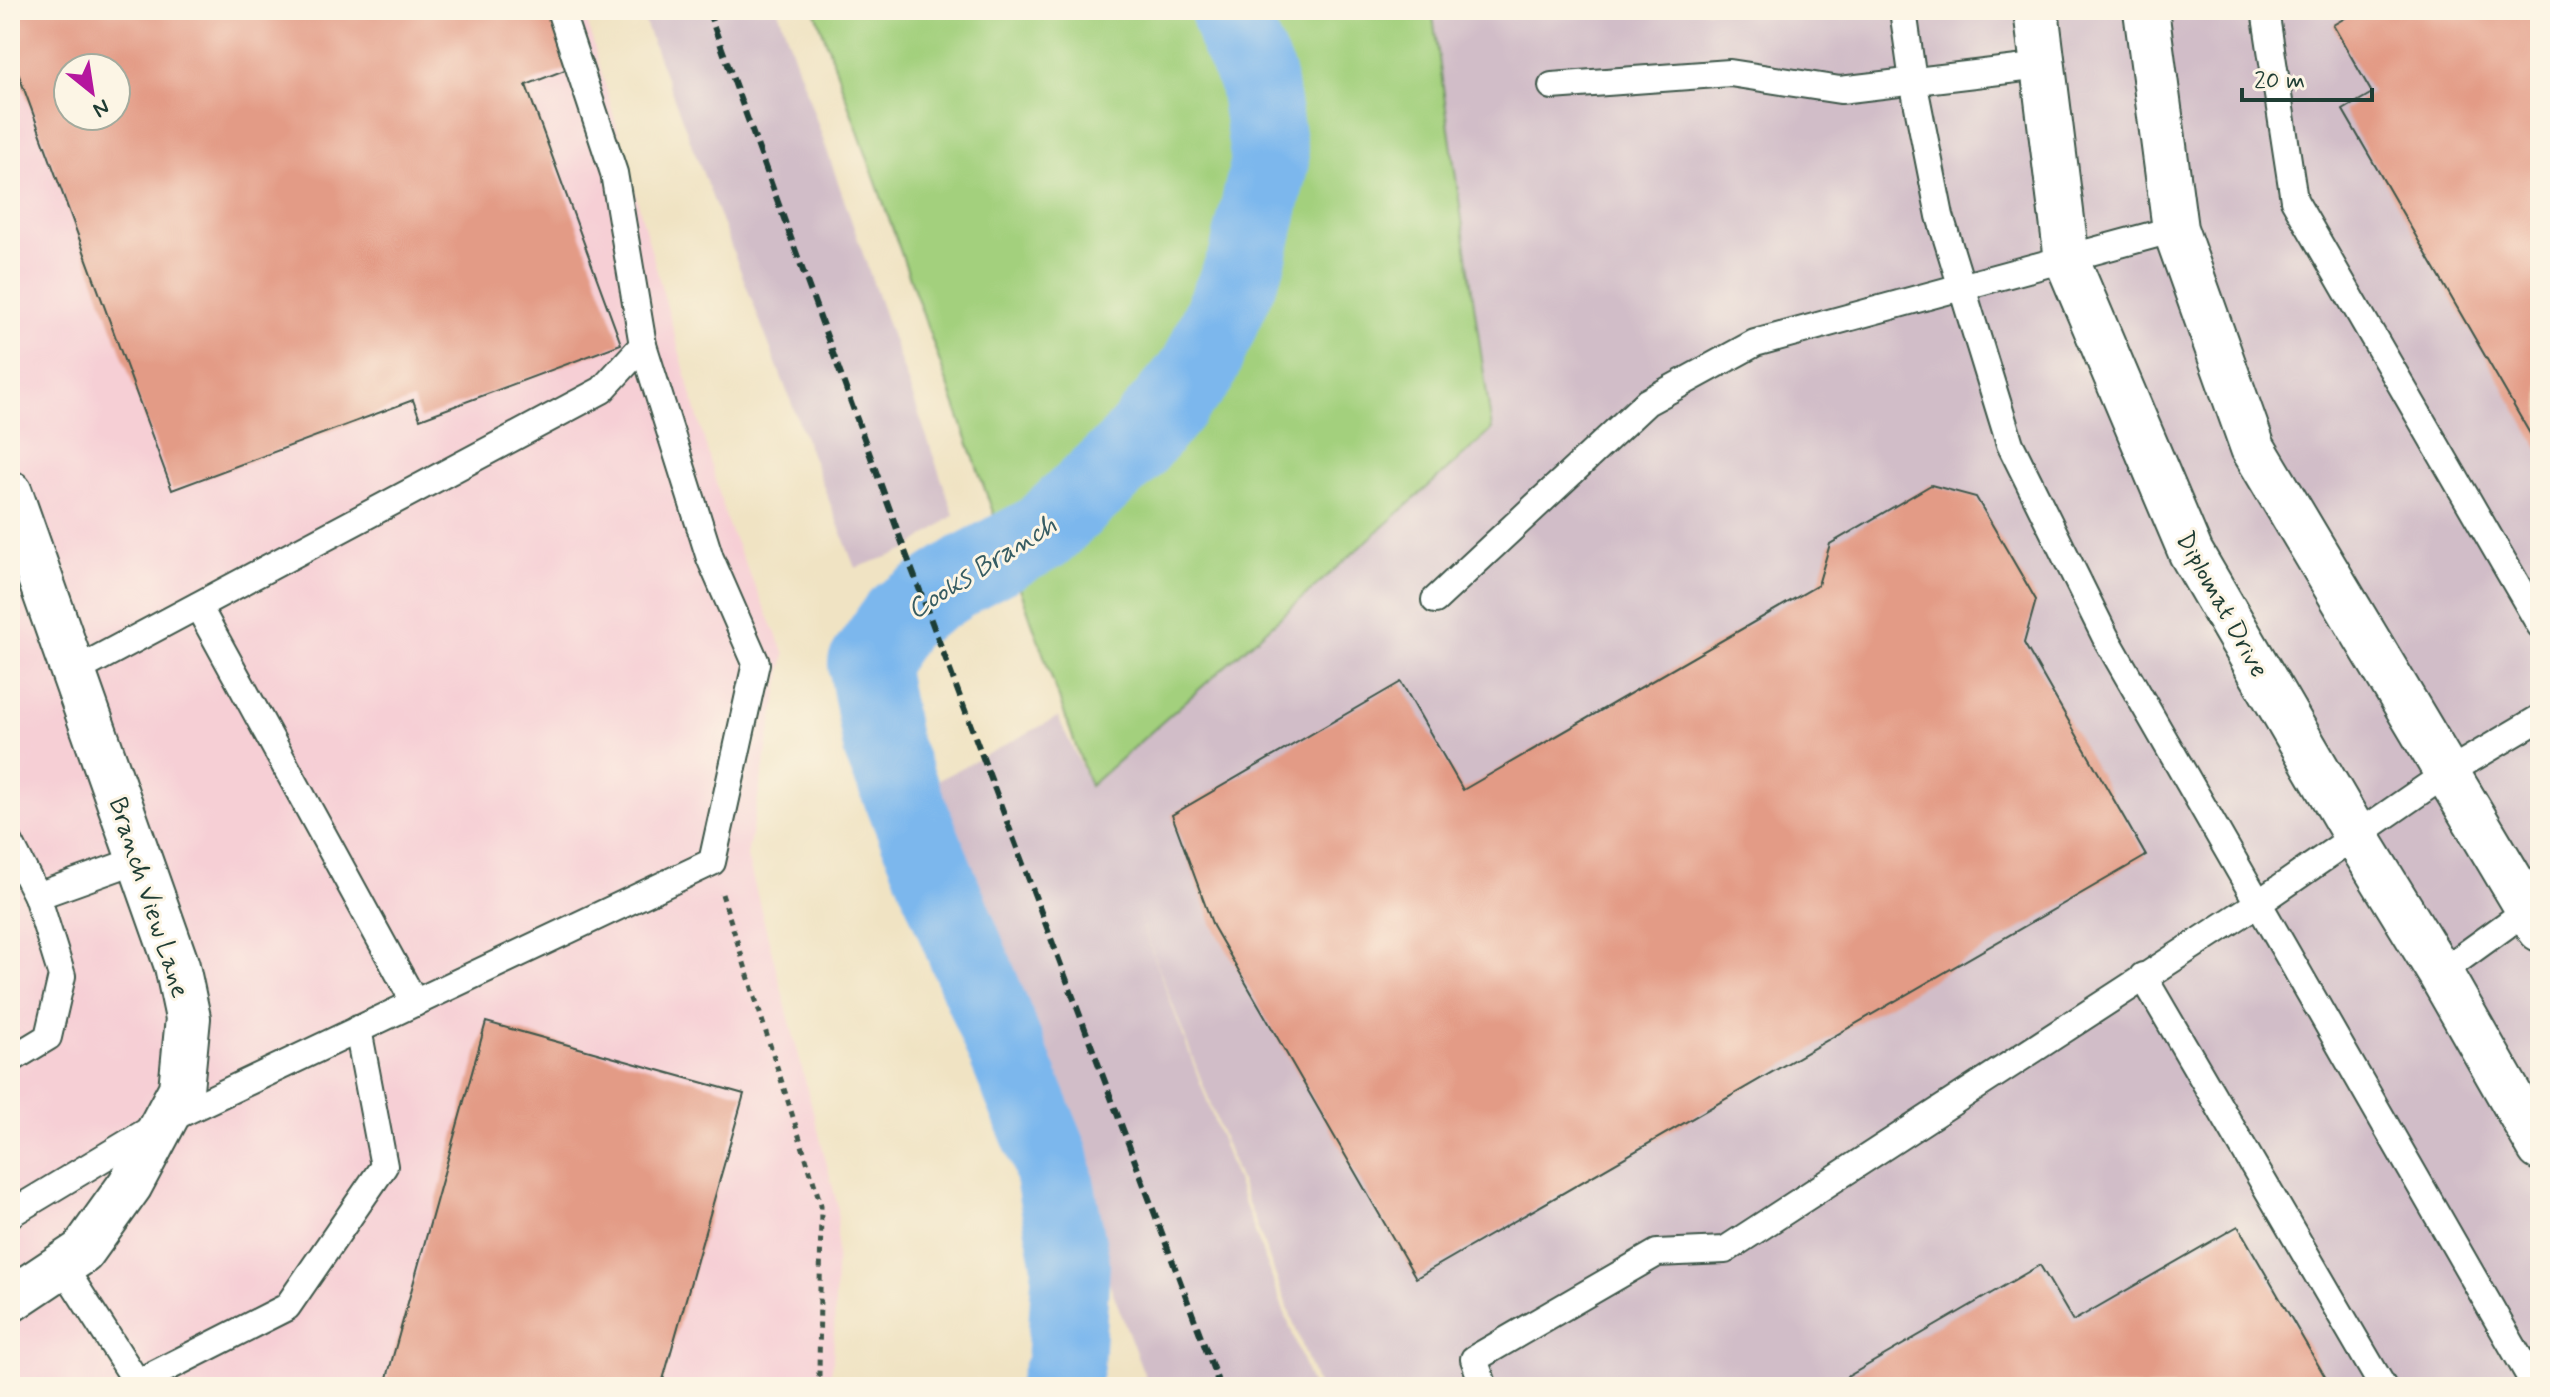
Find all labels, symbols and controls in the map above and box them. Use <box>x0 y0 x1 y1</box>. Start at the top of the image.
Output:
north arrow <box>52 52 132 132</box>
scale bar <box>2242 52 2372 102</box>
text: 20 m <box>2254 66 2305 97</box>
text: N <box>88 92 114 123</box>
water label: Cooks Branch <box>900 507 1064 629</box>
street label: Diplomat Drive <box>2167 526 2275 684</box>
street label: Branch View Lane <box>100 793 197 1002</box>

